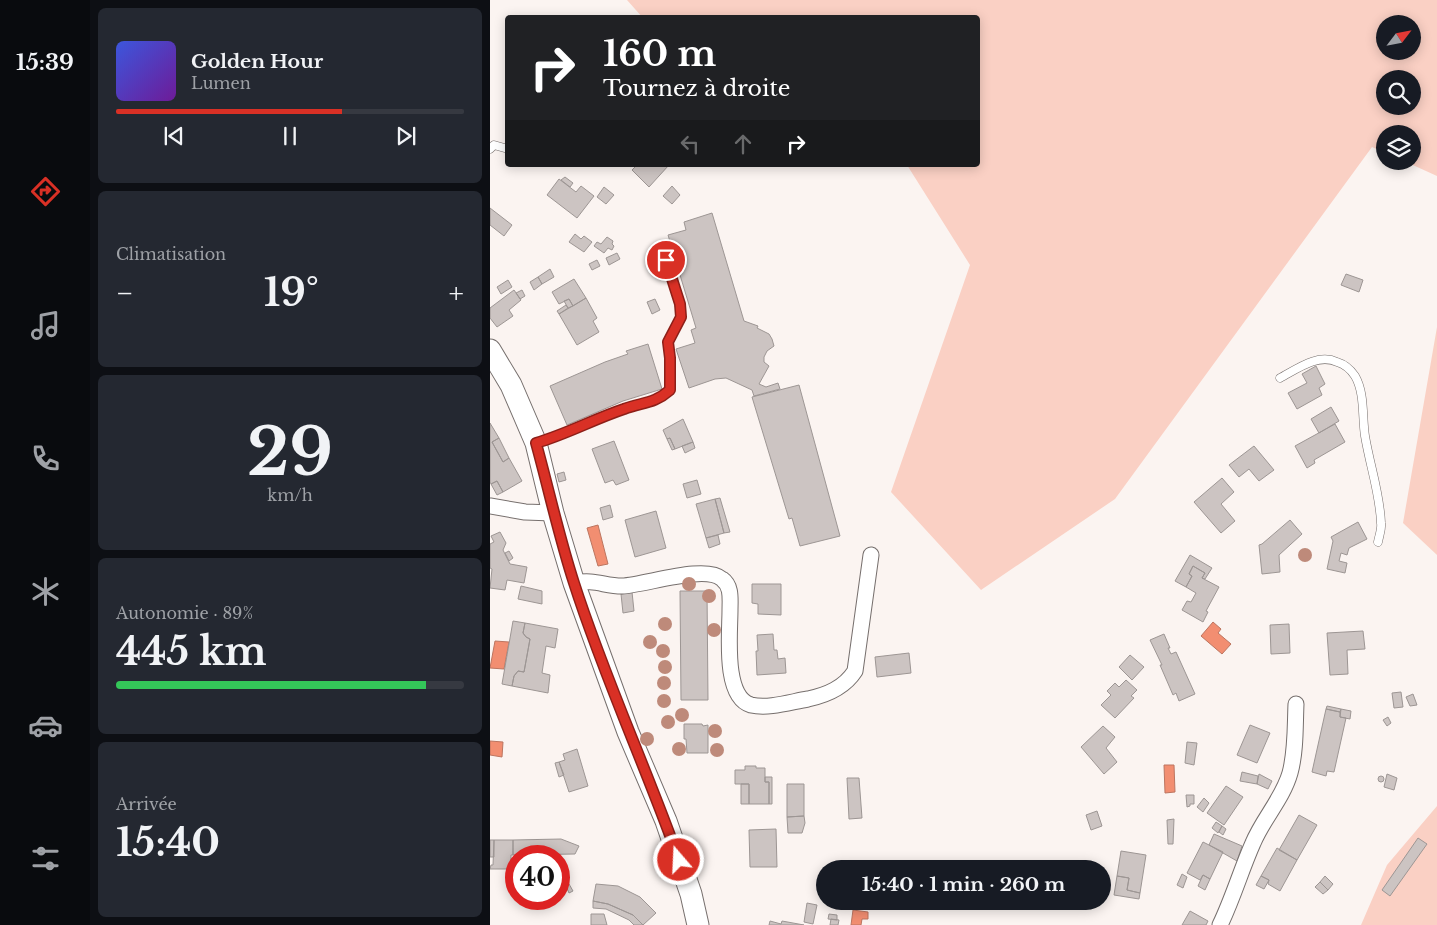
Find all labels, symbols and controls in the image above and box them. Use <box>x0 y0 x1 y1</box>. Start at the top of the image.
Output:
north arrow <box>1376 15 1421 60</box>
map controls <box>1376 15 1421 170</box>
text: 160 m <box>603 32 716 75</box>
icon: right <box>520 35 585 100</box>
text: 15:39 <box>16 49 74 76</box>
text: Golden Hour <box>191 50 323 73</box>
button: search <box>1376 70 1421 115</box>
text: Lumen <box>191 73 251 93</box>
text: Tournez à droite <box>603 75 790 102</box>
icon: previous <box>160 122 188 150</box>
icon: pause <box>276 122 304 150</box>
icon: next <box>392 122 420 150</box>
button: layers <box>1376 125 1421 170</box>
icon: left <box>676 130 704 158</box>
icon: ahead <box>729 130 757 158</box>
icon: right <box>782 130 810 158</box>
icon: directions <box>28 174 63 209</box>
pin <box>645 239 687 281</box>
text: Climatisation <box>116 244 226 264</box>
icon: arrive <box>652 246 680 274</box>
text: 19° <box>264 269 319 316</box>
text: − <box>116 276 134 311</box>
text: + <box>449 276 464 311</box>
icon: music <box>28 308 63 343</box>
text: 29 <box>247 412 333 493</box>
icon: phone <box>28 441 63 476</box>
text: km/h <box>267 485 313 505</box>
icon: climate <box>28 574 63 609</box>
text: Autonomie · 89% <box>116 603 253 623</box>
text: 445 km <box>116 628 266 675</box>
icon: car <box>28 708 63 743</box>
text: Arrivée <box>116 794 177 814</box>
text: 15:40 <box>116 819 220 866</box>
position arrow <box>652 833 704 885</box>
icon: filters <box>28 841 63 876</box>
speed limit sign: 40 <box>505 845 570 910</box>
text: 15:40 · 1 min · 260 m <box>862 873 1065 896</box>

